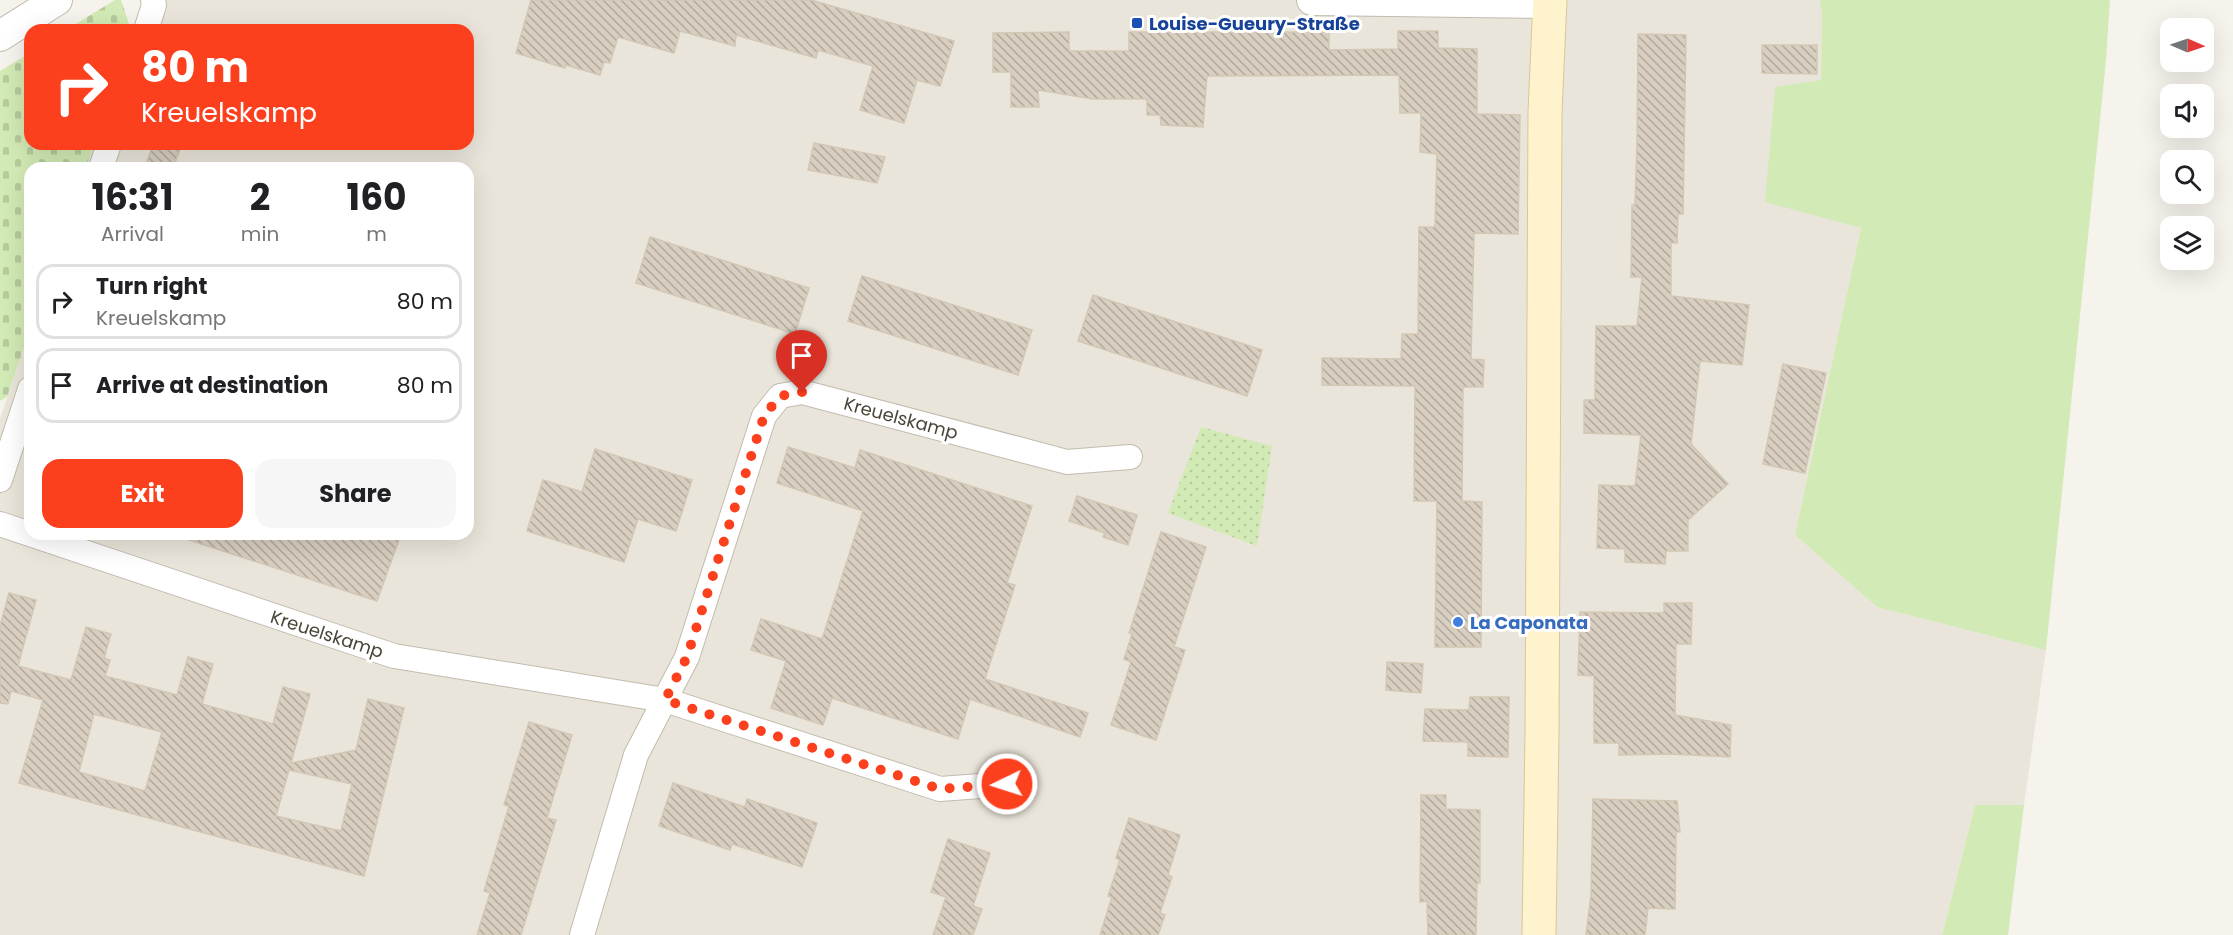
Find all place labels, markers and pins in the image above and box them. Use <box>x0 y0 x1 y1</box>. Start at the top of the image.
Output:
place label: Louise-Gueury-Straße <box>1149 11 1360 36</box>
marker: Louise-Gueury-Straße <box>1130 16 1144 30</box>
pin <box>776 330 827 392</box>
place label: La Caponata <box>1470 610 1588 635</box>
marker: La Caponata <box>1451 615 1465 629</box>

